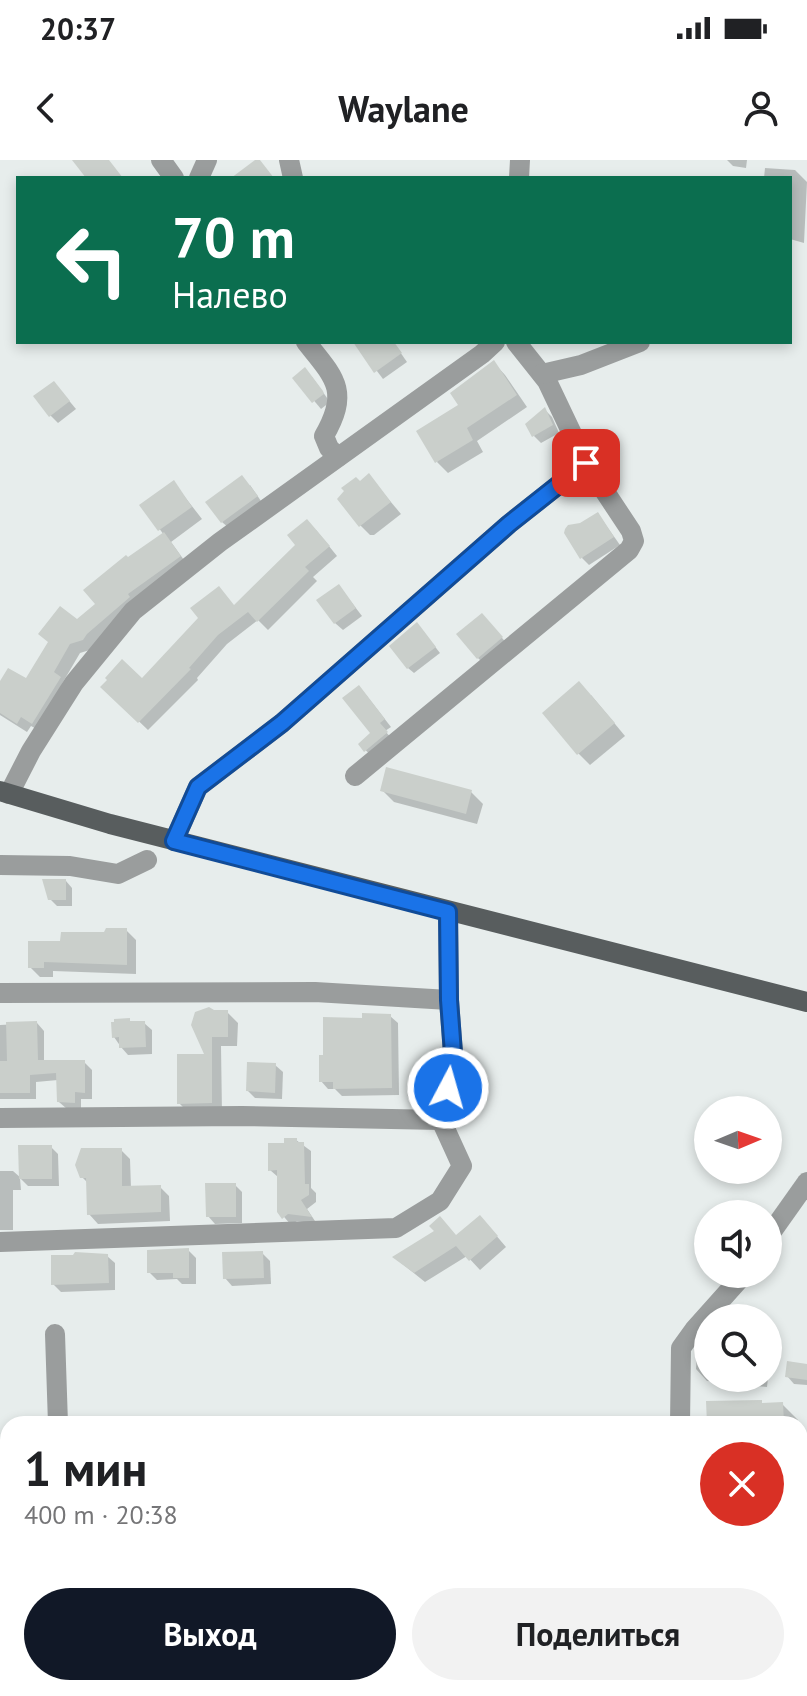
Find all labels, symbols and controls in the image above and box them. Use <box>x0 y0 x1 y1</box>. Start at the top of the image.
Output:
text: 20:37 <box>40 9 116 48</box>
text: Waylane <box>338 85 469 132</box>
icon: back <box>24 86 68 130</box>
icon: person <box>739 86 783 130</box>
text: 70 m <box>172 201 295 273</box>
icon: left <box>40 208 144 312</box>
text: Налево <box>172 271 288 318</box>
pin <box>552 429 620 497</box>
icon: arrive <box>564 441 608 485</box>
position arrow <box>406 1046 490 1130</box>
north arrow <box>694 1096 782 1184</box>
map controls <box>694 1096 782 1392</box>
button: sound <box>694 1200 782 1288</box>
button: search <box>694 1304 782 1392</box>
text: 1 мин <box>24 1437 147 1499</box>
button: close <box>700 1442 784 1526</box>
text: 400 m · 20:38 <box>24 1498 178 1531</box>
button: Выход <box>24 1588 396 1680</box>
button: Поделиться <box>412 1588 784 1680</box>

